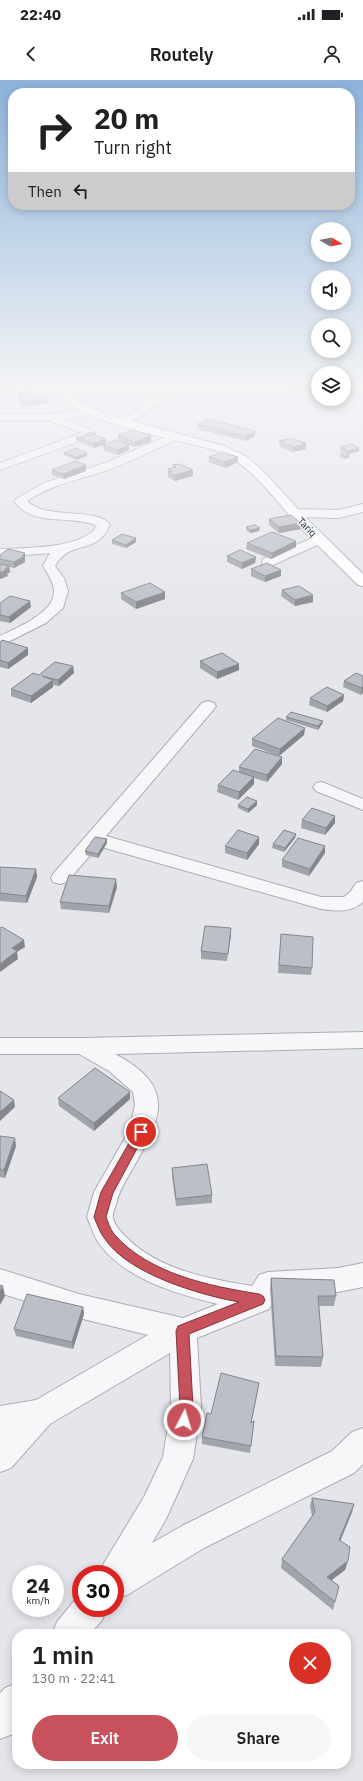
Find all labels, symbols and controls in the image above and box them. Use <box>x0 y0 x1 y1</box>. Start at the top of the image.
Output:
text: 22:40 <box>20 5 61 24</box>
icon: back <box>20 43 42 65</box>
text: Routely <box>150 43 213 66</box>
icon: person <box>321 43 343 65</box>
text: 20 m <box>94 100 159 137</box>
icon: right <box>28 104 80 156</box>
text: Turn right <box>94 136 172 159</box>
icon: left <box>70 180 92 202</box>
text: Then <box>28 182 62 201</box>
north arrow <box>311 222 351 262</box>
map controls <box>311 222 351 406</box>
button: sound <box>311 270 351 310</box>
button: search <box>311 318 351 358</box>
button: layers <box>311 366 351 406</box>
street label: Tariq <box>295 514 319 540</box>
pin <box>124 1115 158 1149</box>
icon: arrive <box>130 1121 152 1143</box>
position arrow <box>163 1399 205 1441</box>
speed limit sign: 30 <box>72 1565 124 1617</box>
text: 24 <box>26 1572 50 1599</box>
text: km/h <box>26 1594 50 1607</box>
text: 1 min <box>32 1639 94 1671</box>
button: close <box>289 1642 331 1684</box>
text: 130 m · 22:41 <box>32 1670 115 1687</box>
button: Exit <box>32 1715 178 1761</box>
button: Share <box>186 1715 331 1761</box>

